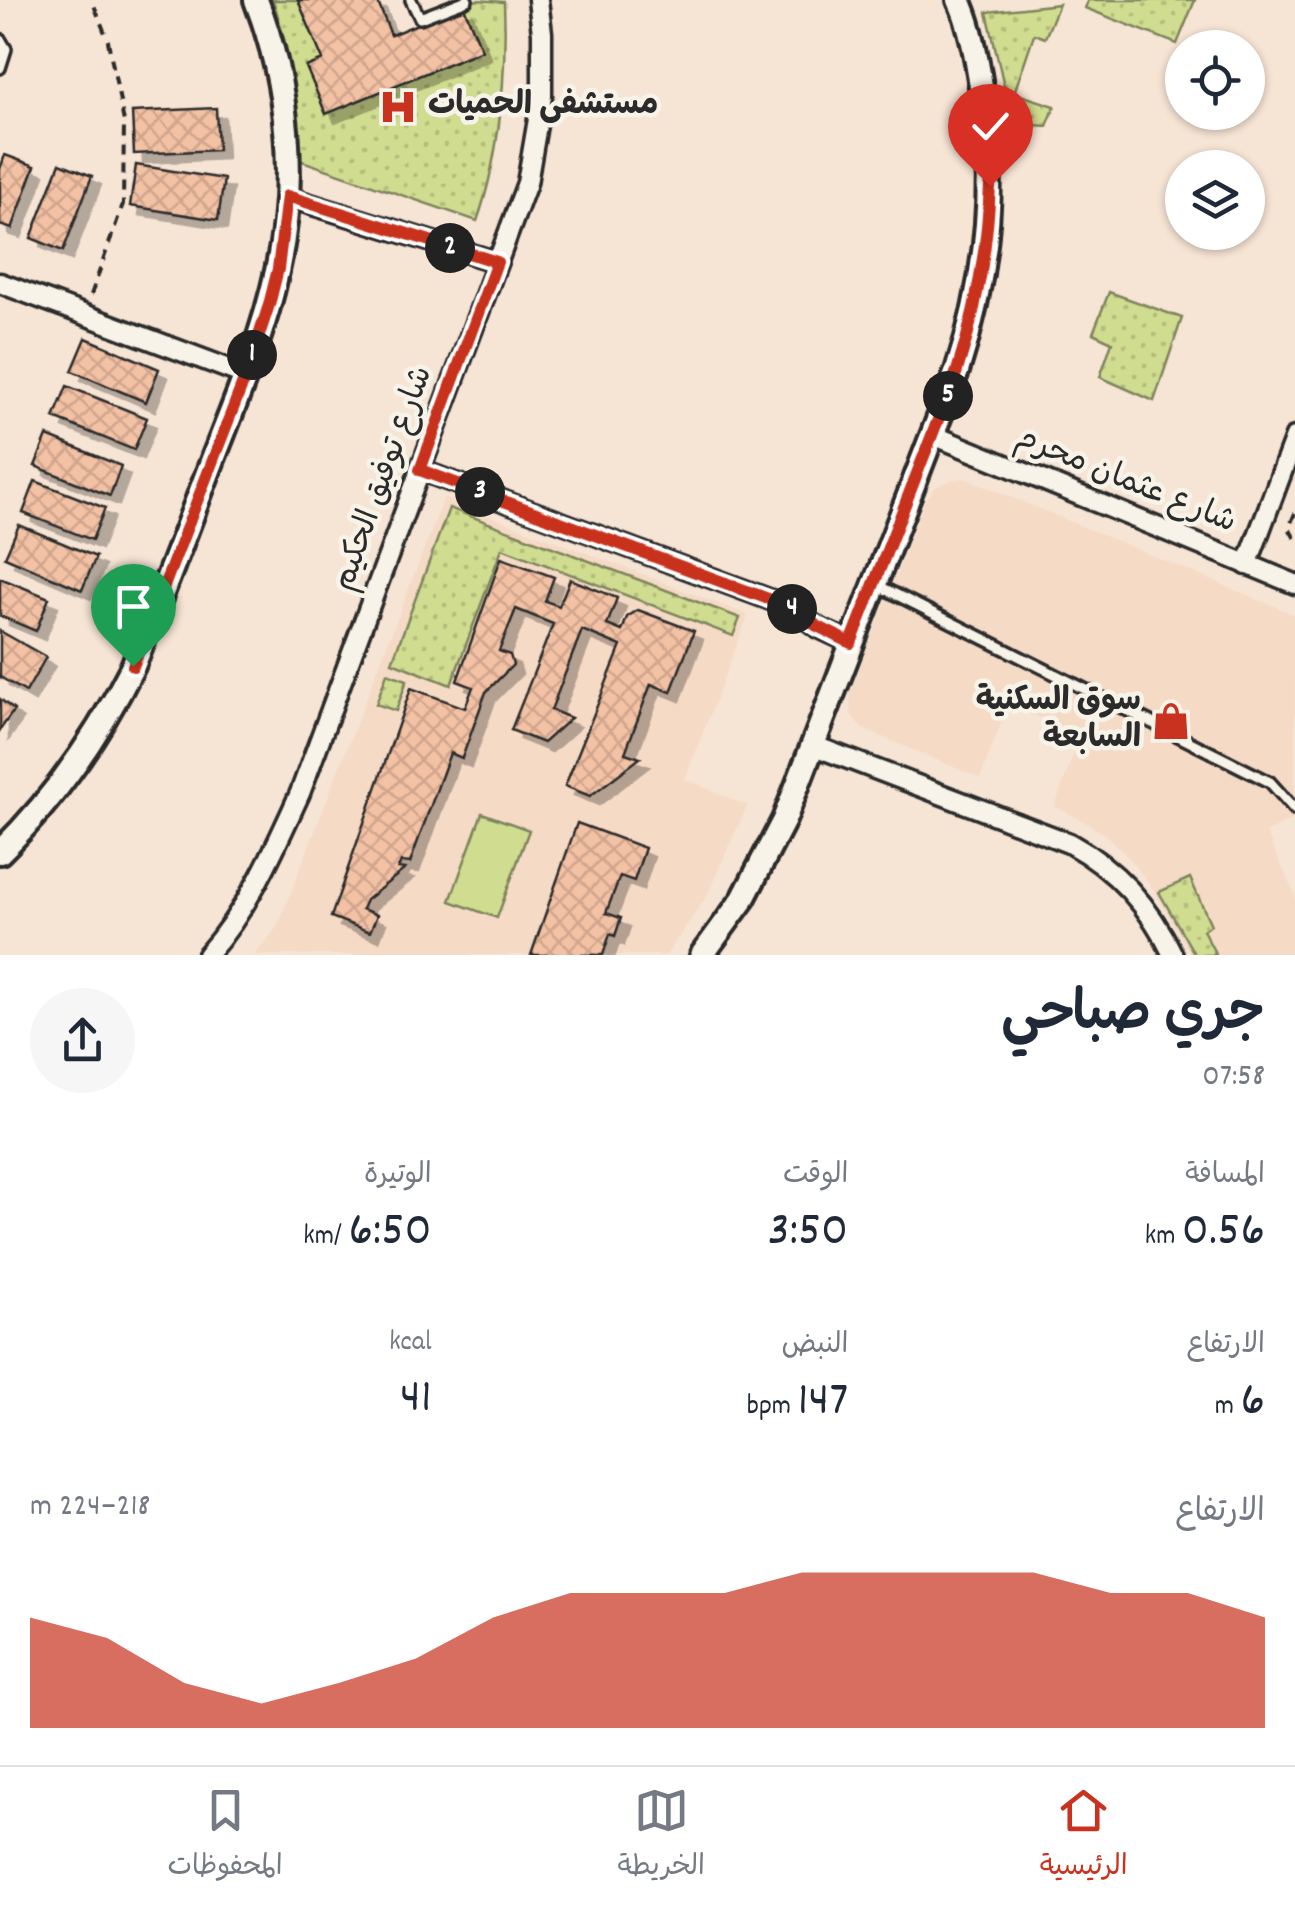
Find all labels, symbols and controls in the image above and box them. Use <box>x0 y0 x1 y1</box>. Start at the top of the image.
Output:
map controls <box>1165 30 1265 250</box>
button: locate <box>1165 30 1265 130</box>
place label: مستشفى الحميات <box>428 84 658 130</box>
pin <box>948 84 1033 187</box>
hospital icon: مستشفى الحميات <box>377 86 419 128</box>
icon: check <box>963 99 1018 154</box>
button: layers <box>1165 150 1265 250</box>
pin: 2 <box>425 223 475 273</box>
text: 2 <box>444 228 456 268</box>
pin: 1 <box>227 330 277 380</box>
text: 1 <box>249 335 255 375</box>
street label: شارع توفيق الحكيم <box>323 360 447 598</box>
pin: 5 <box>923 371 973 421</box>
text: 5 <box>942 376 954 416</box>
street label: شارع عثمان محرم <box>1008 417 1242 547</box>
pin: 3 <box>455 467 505 517</box>
text: 3 <box>474 472 486 512</box>
pin <box>91 564 176 667</box>
icon: arrive <box>106 579 161 634</box>
pin: 4 <box>767 584 817 634</box>
text: 4 <box>786 589 798 629</box>
place label: سوق السكنية السابعة <box>976 680 1141 763</box>
shop icon: سوق السكنية السابعة <box>1150 700 1192 742</box>
text: جري صباحي <box>1001 978 1265 1057</box>
button: share <box>30 988 135 1093</box>
text: 07:58 <box>1202 1055 1265 1101</box>
text: الوتيرة <box>364 1157 432 1197</box>
text: الوقت <box>783 1157 848 1197</box>
text: المسافة <box>1185 1157 1265 1197</box>
text: 6:50 <box>348 1197 432 1269</box>
text: 3:50 <box>767 1197 848 1269</box>
text: 0.56 <box>1182 1197 1265 1269</box>
text: /km <box>303 1218 348 1258</box>
text: km <box>1145 1218 1182 1258</box>
text: kcal <box>389 1324 432 1364</box>
text: النبض <box>781 1327 848 1367</box>
text: الارتفاع <box>1186 1327 1265 1367</box>
text: 41 <box>400 1364 432 1436</box>
text: 147 <box>797 1367 848 1439</box>
text: 6 <box>1241 1367 1265 1439</box>
text: bpm <box>747 1388 797 1428</box>
text: m <box>1215 1388 1241 1428</box>
text: 218–224 m <box>30 1485 150 1531</box>
text: الارتفاع <box>1175 1491 1265 1537</box>
tab: المحفوظات <box>167 1783 283 1889</box>
tab: الخريطة <box>618 1783 705 1889</box>
tab: الرئيسية <box>1040 1783 1128 1889</box>

